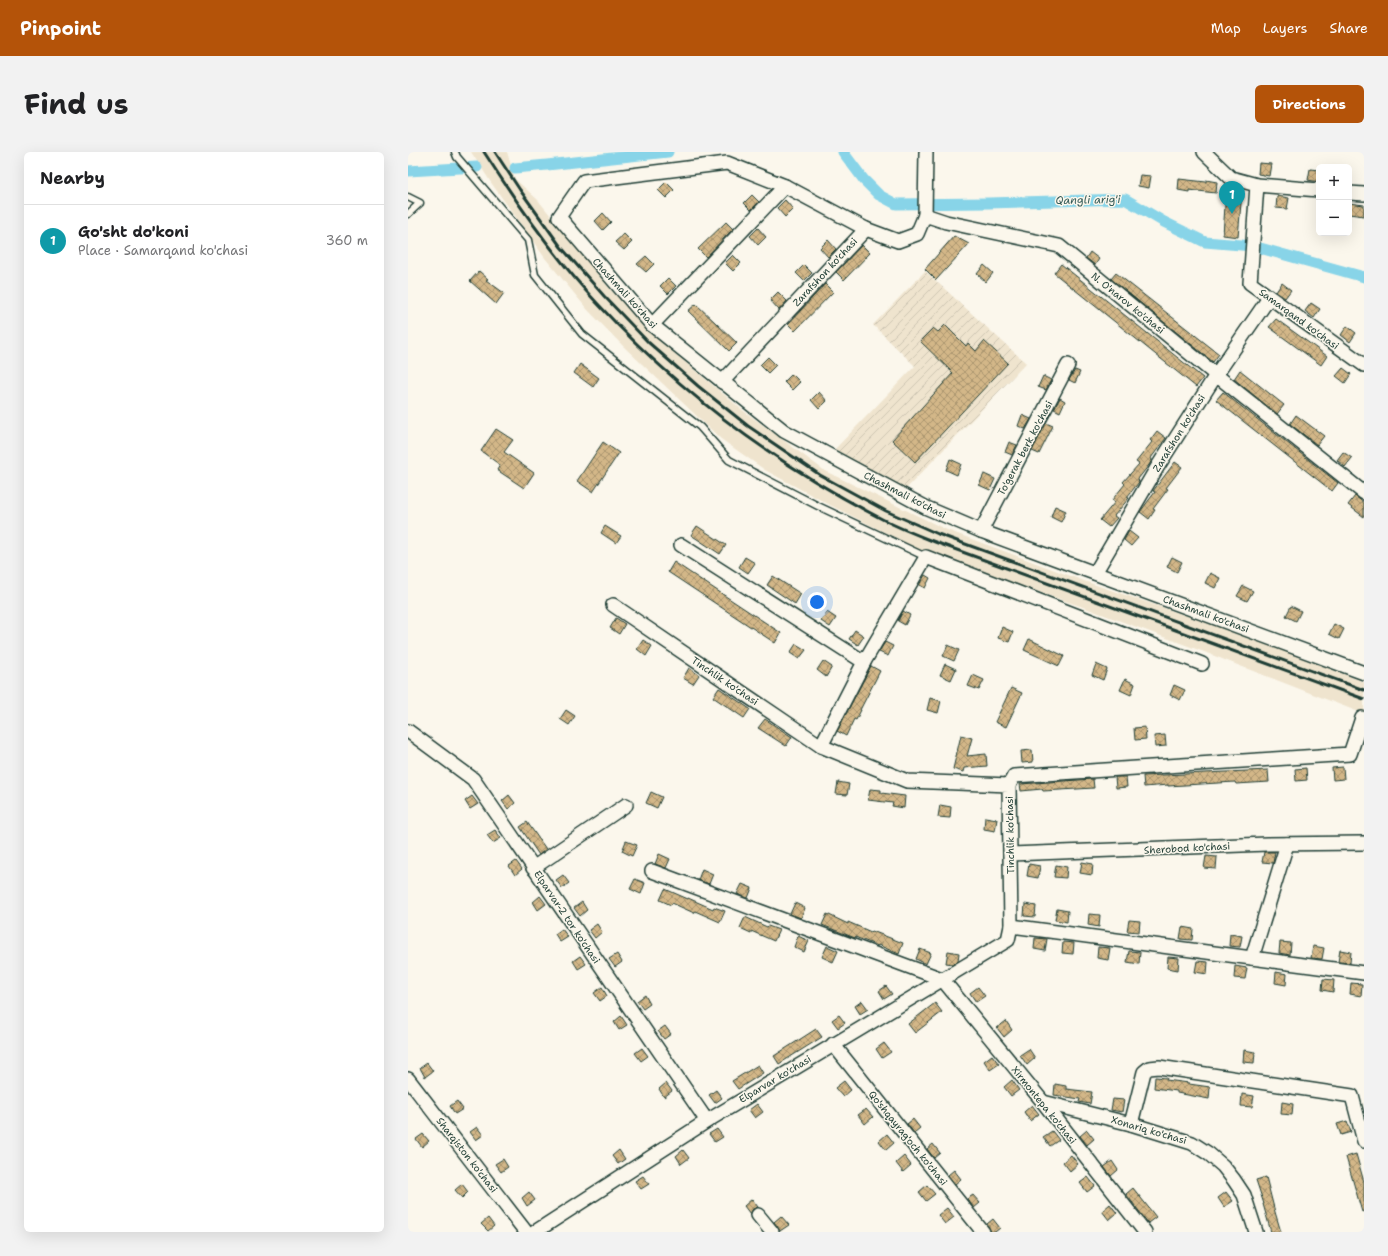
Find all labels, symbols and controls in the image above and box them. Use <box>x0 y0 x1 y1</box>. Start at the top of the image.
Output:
text: Pinpoint <box>20 16 101 41</box>
text: Map <box>1211 19 1241 37</box>
text: Layers <box>1263 19 1307 37</box>
text: Share <box>1329 19 1368 37</box>
text: Find us <box>24 85 129 123</box>
button: Directions <box>1255 85 1364 123</box>
map controls <box>1316 164 1352 236</box>
button: + <box>1316 164 1352 200</box>
text: Nearby <box>40 167 105 189</box>
pin: 1 <box>1219 181 1245 214</box>
water label: Qangli arig'i <box>1055 192 1122 208</box>
button: − <box>1316 200 1352 236</box>
text: Go'sht do'koni <box>78 222 189 242</box>
text: 1 <box>50 232 56 249</box>
text: 360 m <box>326 232 368 249</box>
street label: Zarafshon ko'chasi <box>790 235 860 309</box>
text: Place · Samarqand ko'chasi <box>78 242 248 259</box>
street label: Chashmali ko'chasi <box>590 255 660 331</box>
street label: N. O'narov ko'chasi <box>1089 269 1167 337</box>
street label: Samarqand ko'chasi <box>1256 286 1342 352</box>
street label: Zarafshon ko'chasi <box>1150 392 1208 474</box>
street label: To'gerak berk ko'chasi <box>994 398 1056 498</box>
street label: Chashmali ko'chasi <box>862 469 948 521</box>
your location <box>807 592 827 612</box>
street label: Chashmali ko'chasi <box>1161 592 1251 636</box>
street label: Tinchlik ko'chasi <box>689 654 761 708</box>
street label: Tinchlik ko'chasi <box>1003 796 1017 874</box>
street label: Sherobod ko'chasi <box>1144 839 1231 857</box>
street label: Elparvar-2 tor ko'chasi <box>531 868 603 966</box>
street label: Elparvar ko'chasi <box>736 1052 814 1106</box>
street label: Xirmontepa ko'chasi <box>1009 1063 1079 1147</box>
street label: Qo'shqayrag'och ko'chasi <box>866 1088 950 1188</box>
street label: Xonariq ko'chasi <box>1110 1113 1188 1147</box>
street label: Sharqiston ko'chasi <box>434 1115 501 1195</box>

